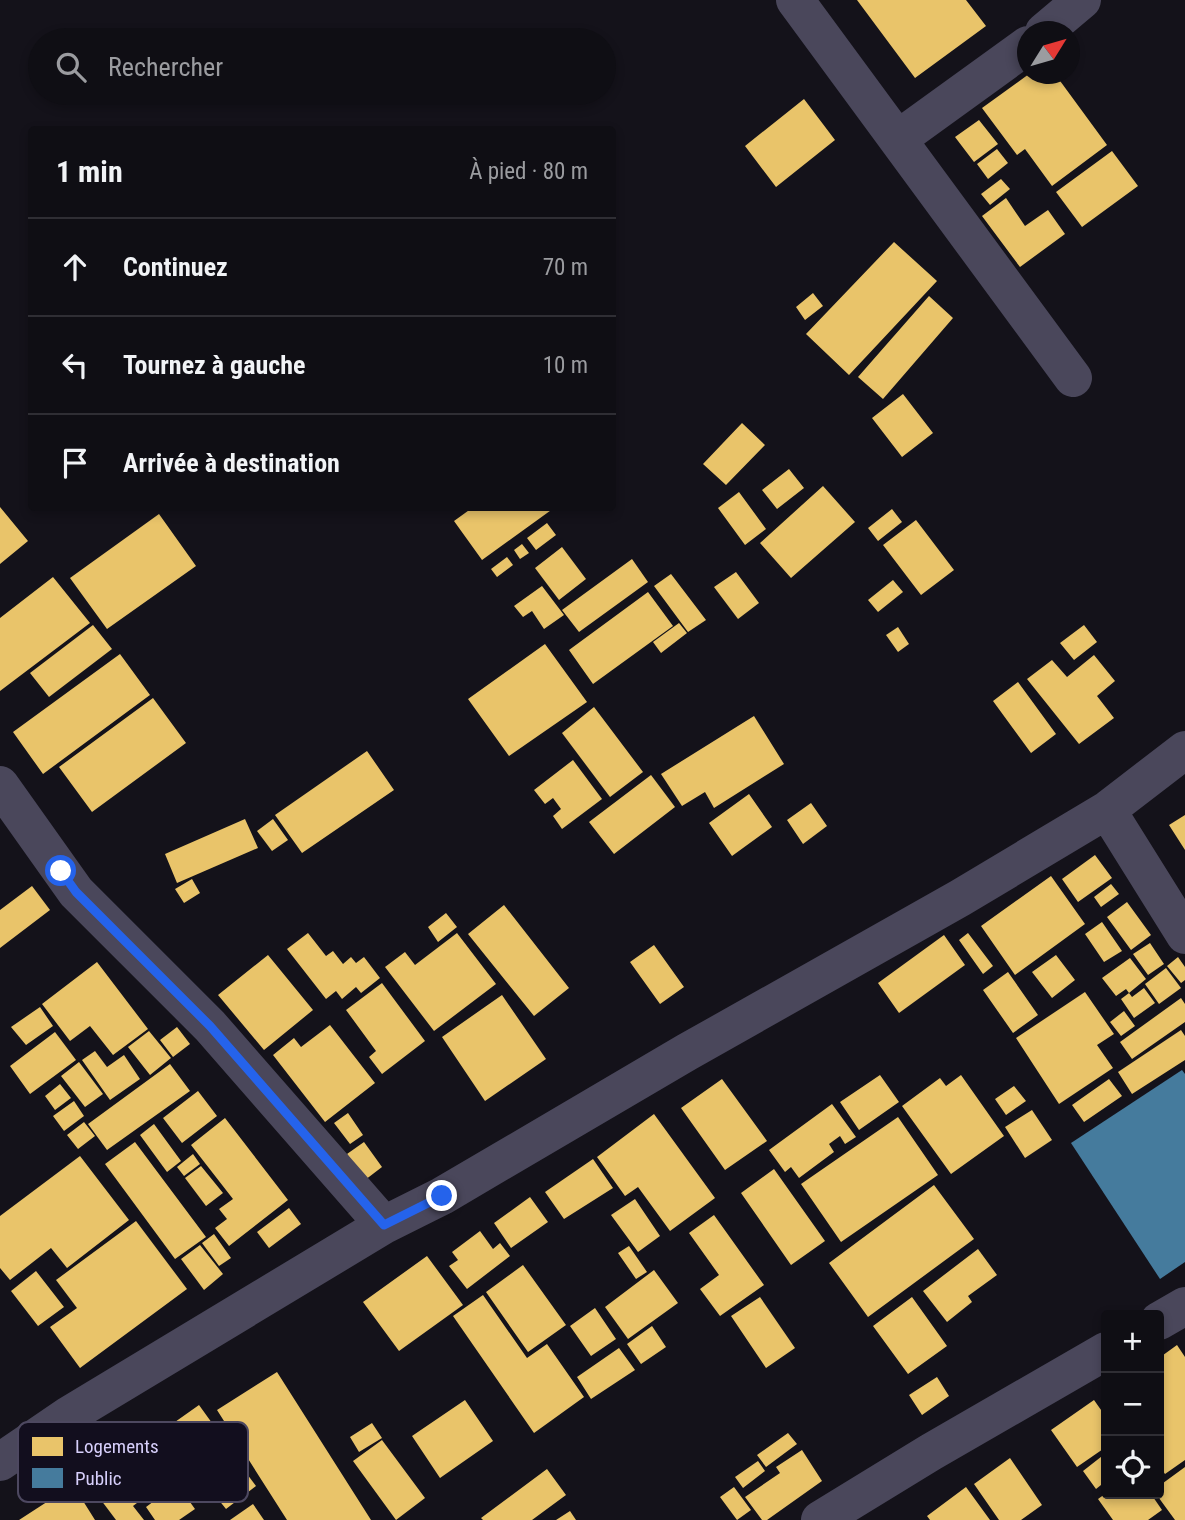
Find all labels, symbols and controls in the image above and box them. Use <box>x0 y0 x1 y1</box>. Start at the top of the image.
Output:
north arrow <box>1017 21 1080 84</box>
search box <box>28 28 616 105</box>
icon: search <box>52 48 90 86</box>
text: Rechercher <box>108 52 223 82</box>
text: 1 min <box>56 154 123 189</box>
text: À pied · 80 m <box>469 158 588 185</box>
icon: ahead <box>56 248 94 286</box>
text: Continuez <box>123 252 228 282</box>
text: 70 m <box>543 254 588 281</box>
icon: left <box>56 346 94 384</box>
text: Tournez à gauche <box>123 350 305 380</box>
text: 10 m <box>543 352 588 379</box>
icon: arrive <box>56 444 94 482</box>
text: Arrivée à destination <box>123 448 340 478</box>
route start <box>45 855 76 886</box>
route end <box>426 1180 457 1211</box>
map controls <box>1101 1310 1164 1499</box>
button: + <box>1101 1310 1164 1373</box>
button: − <box>1101 1373 1164 1436</box>
legend <box>18 1422 248 1502</box>
text: Logements <box>75 1435 159 1458</box>
button: locate <box>1101 1436 1164 1499</box>
text: Public <box>75 1467 122 1490</box>

